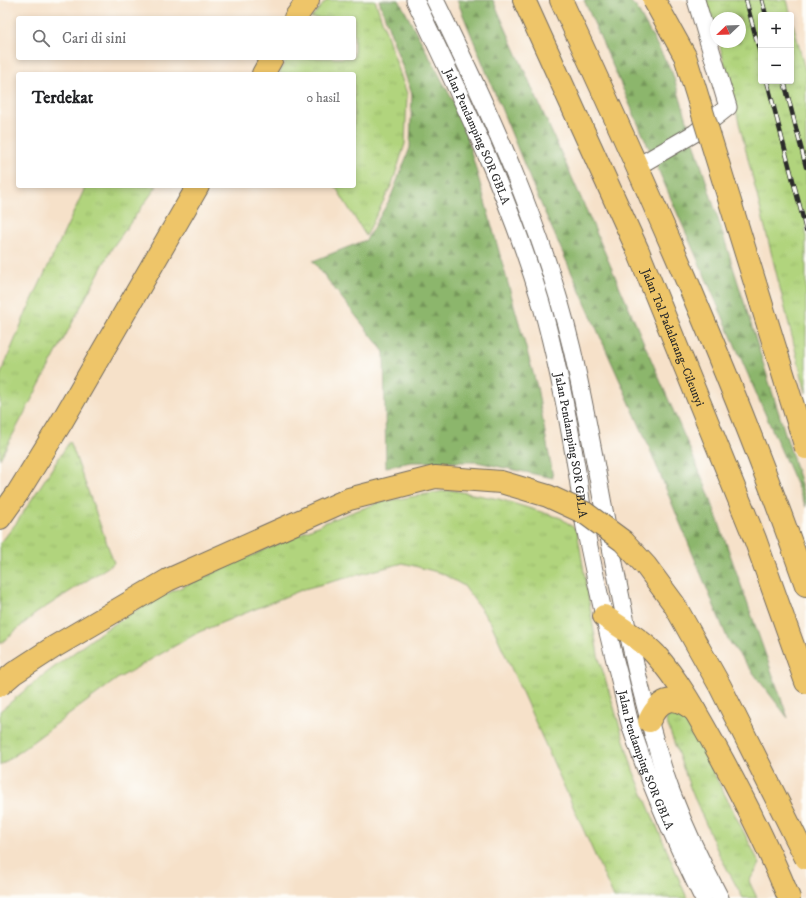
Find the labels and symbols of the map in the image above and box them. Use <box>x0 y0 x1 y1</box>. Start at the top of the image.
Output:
north arrow <box>710 12 746 48</box>
street label: Jalan Pendamping SOR GBLA <box>440 65 513 207</box>
street label: Jalan Tol Padalarang–Cileunyi <box>638 266 707 409</box>
street label: Jalan Pendamping SOR GBLA <box>550 370 590 519</box>
street label: Jalan Pendamping SOR GBLA <box>614 688 677 832</box>

